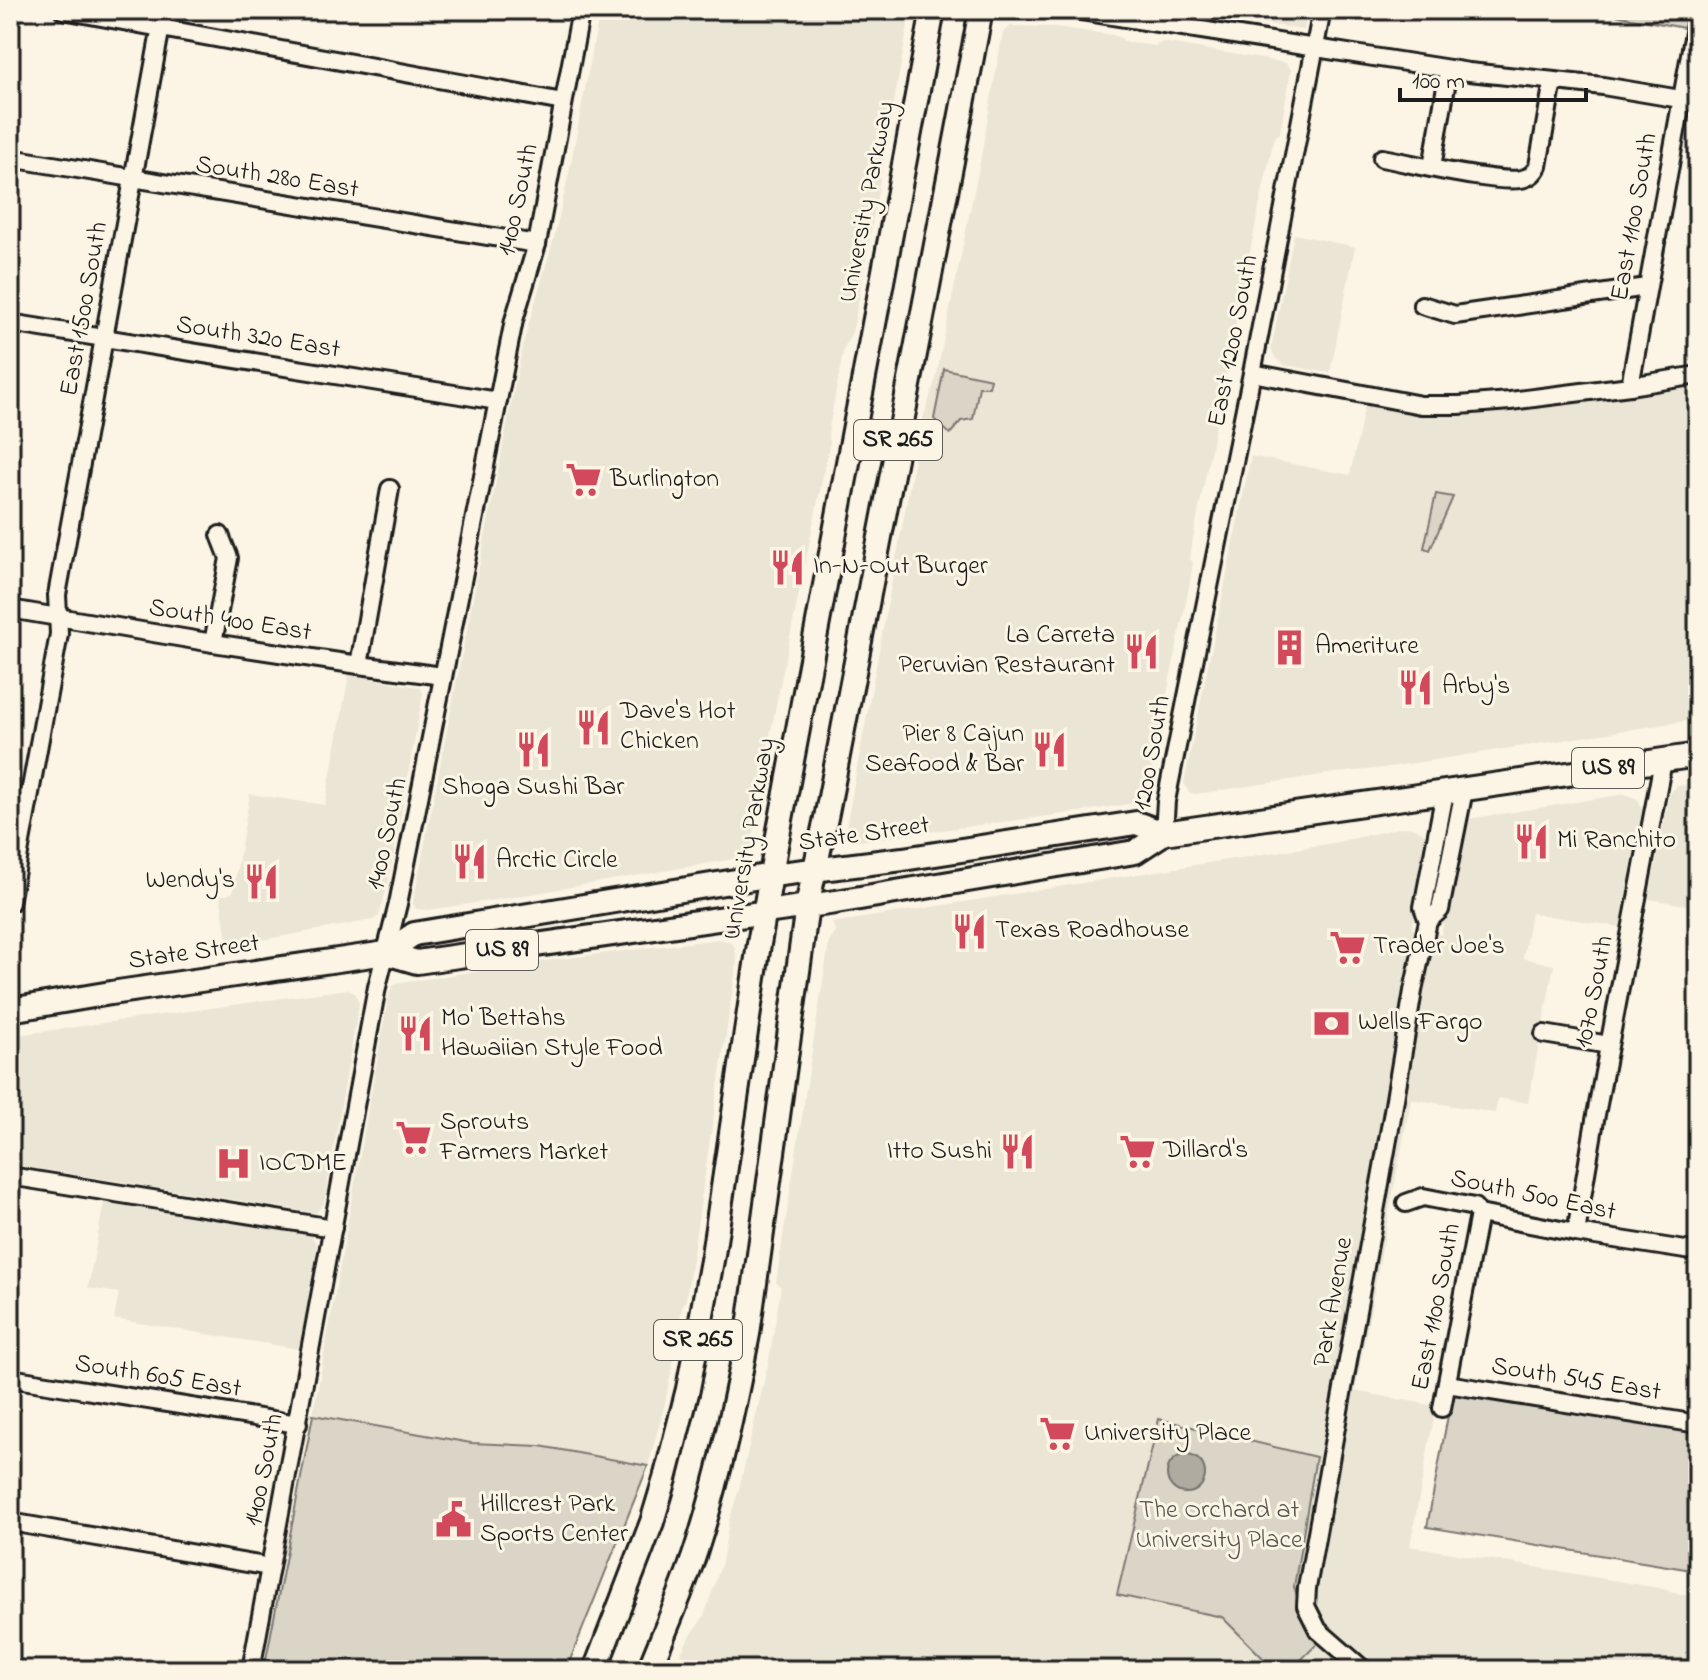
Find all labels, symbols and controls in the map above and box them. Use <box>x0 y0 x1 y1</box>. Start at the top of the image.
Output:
scale bar <box>1400 52 1586 102</box>
text: 100 m <box>1412 65 1465 100</box>
street label: University Parkway <box>830 98 906 306</box>
street label: East 1100 South <box>1602 130 1668 304</box>
street label: 1400 South <box>489 140 549 260</box>
street label: South 280 East <box>193 146 362 210</box>
street label: East 1500 South <box>51 219 119 399</box>
street label: East 1200 South <box>1199 252 1269 430</box>
street label: South 320 East <box>173 306 343 370</box>
road number: SR 265 <box>854 420 942 460</box>
supermarket icon: Burlington <box>565 461 603 499</box>
place label: Burlington <box>609 461 719 499</box>
restaurant icon: In-N-Out Burger <box>768 548 806 586</box>
place label: In-N-Out Burger <box>813 548 989 586</box>
street label: South 400 East <box>146 589 314 653</box>
place label: La Carreta Peruvian Restaurant <box>898 617 1115 685</box>
building icon: Ameriture <box>1270 628 1308 666</box>
place label: Ameriture <box>1315 628 1419 666</box>
restaurant icon: La Carreta Peruvian Restaurant <box>1122 632 1160 670</box>
restaurant icon: Arby's <box>1397 668 1435 706</box>
place label: Arby's <box>1442 668 1510 706</box>
street label: 1200 South <box>1124 692 1182 814</box>
place label: Dave's Hot Chicken <box>619 693 736 761</box>
restaurant icon: Dave's Hot Chicken <box>575 708 613 746</box>
place label: Pier 8 Cajun Seafood & Bar <box>865 716 1025 784</box>
restaurant icon: Shoga Sushi Bar <box>514 730 552 768</box>
restaurant icon: Pier 8 Cajun Seafood & Bar <box>1031 731 1069 769</box>
street label: University Parkway <box>714 735 786 943</box>
road number: US 89 <box>1572 748 1644 788</box>
place label: Shoga Sushi Bar <box>442 769 625 807</box>
street label: 1400 South <box>358 774 418 894</box>
street label: State Street <box>796 807 932 863</box>
restaurant icon: Mi Ranchito <box>1512 822 1550 860</box>
place label: Mi Ranchito <box>1557 822 1676 860</box>
restaurant icon: Arctic Circle <box>451 842 489 880</box>
place label: Arctic Circle <box>496 842 618 880</box>
place label: Wendy's <box>145 862 235 900</box>
restaurant icon: Wendy's <box>242 862 280 900</box>
restaurant icon: Texas Roadhouse <box>950 912 988 950</box>
place label: Texas Roadhouse <box>995 912 1189 950</box>
street label: State Street <box>126 925 262 981</box>
supermarket icon: Trader Joe's <box>1328 928 1366 966</box>
place label: Trader Joe's <box>1373 928 1505 966</box>
road number: US 89 <box>466 930 538 970</box>
street label: 1070 South <box>1565 932 1625 1052</box>
place label: Mo' Bettahs Hawaiian Style Food <box>441 1000 663 1068</box>
bank icon: Wells Fargo <box>1313 1004 1351 1042</box>
place label: Wells Fargo <box>1358 1004 1482 1042</box>
restaurant icon: Mo' Bettahs Hawaiian Style Food <box>396 1015 434 1053</box>
place label: Sprouts Farmers Market <box>439 1104 608 1172</box>
supermarket icon: Sprouts Farmers Market <box>395 1119 433 1157</box>
supermarket icon: Dillard's <box>1118 1132 1156 1170</box>
place label: Dillard's <box>1162 1132 1248 1170</box>
place label: Itto Sushi <box>887 1133 992 1171</box>
restaurant icon: Itto Sushi <box>999 1133 1037 1171</box>
hospital icon: IOCDME <box>214 1145 252 1183</box>
place label: IOCDME <box>259 1145 347 1183</box>
street label: South 500 East <box>1447 1160 1619 1232</box>
street label: East 1100 South <box>1402 1220 1472 1394</box>
street label: Park Avenue <box>1304 1234 1364 1370</box>
road number: SR 265 <box>654 1320 742 1360</box>
street label: South 605 East <box>72 1345 244 1409</box>
street label: South 545 East <box>1488 1348 1664 1412</box>
street label: 1400 South <box>235 1410 295 1530</box>
supermarket icon: University Place <box>1039 1415 1077 1453</box>
place label: University Place <box>1084 1415 1252 1453</box>
place label: Hillcrest Park Sports Center <box>480 1486 629 1554</box>
park label: The Orchard at University Place <box>1135 1492 1303 1560</box>
public building icon: Hillcrest Park Sports Center <box>435 1501 473 1539</box>

